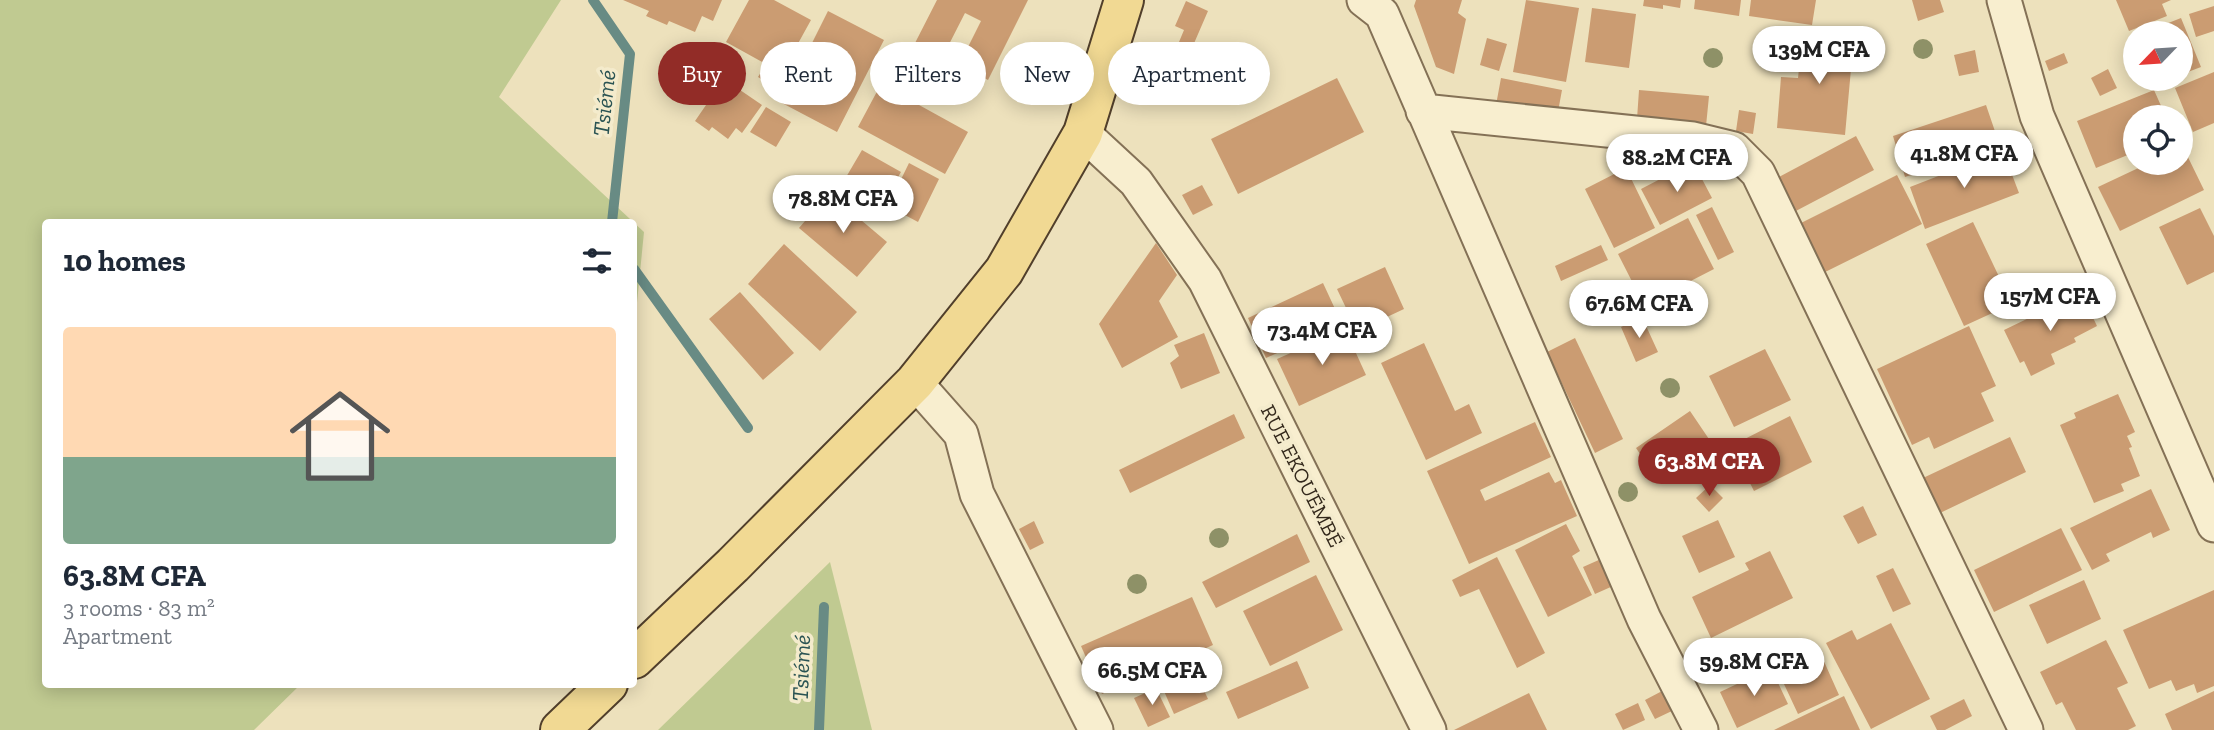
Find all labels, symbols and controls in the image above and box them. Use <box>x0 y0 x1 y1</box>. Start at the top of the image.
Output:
north arrow <box>2123 21 2193 91</box>
map controls <box>2123 21 2193 175</box>
pin: 139M CFA <box>1747 27 1891 86</box>
text: 139M CFA <box>1768 35 1870 63</box>
chip: Buy <box>658 42 746 105</box>
chip: Rent <box>760 42 856 105</box>
chip: Filters <box>870 42 986 105</box>
chip: New <box>1000 42 1094 105</box>
chip: Apartment <box>1108 42 1270 105</box>
water label: Tsiémé <box>587 68 621 138</box>
button: locate <box>2123 105 2193 175</box>
pin: 41.8M CFA <box>1884 130 2044 190</box>
pin: 88.2M CFA <box>1597 134 1757 194</box>
text: 41.8M CFA <box>1910 139 2018 167</box>
text: 88.2M CFA <box>1622 143 1732 171</box>
pin: 78.8M CFA <box>763 176 923 235</box>
text: 78.8M CFA <box>789 184 897 212</box>
icon: filters <box>578 242 616 280</box>
text: 10 homes <box>63 243 186 279</box>
pin: 157M CFA <box>1978 274 2122 333</box>
pin: 67.6M CFA <box>1559 280 1719 340</box>
text: 157M CFA <box>2000 282 2100 310</box>
text: 67.6M CFA <box>1585 289 1693 317</box>
pin: 73.4M CFA <box>1242 308 1402 367</box>
text: 73.4M CFA <box>1267 316 1377 344</box>
icon: home <box>277 373 403 499</box>
street label: RUE EKOUÉMBÉ <box>1256 401 1349 551</box>
pin: 63.8M CFA <box>1629 438 1789 498</box>
text: 63.8M CFA <box>1654 447 1764 475</box>
text: 63.8M CFA <box>63 558 206 594</box>
text: 3 rooms · 83 m² <box>63 594 215 622</box>
text: Apartment <box>63 622 172 650</box>
water label: Tsiémé <box>786 634 816 702</box>
pin: 59.8M CFA <box>1674 638 1834 698</box>
text: 59.8M CFA <box>1699 647 1809 675</box>
pin: 66.5M CFA <box>1072 648 1232 707</box>
text: 66.5M CFA <box>1097 656 1207 684</box>

